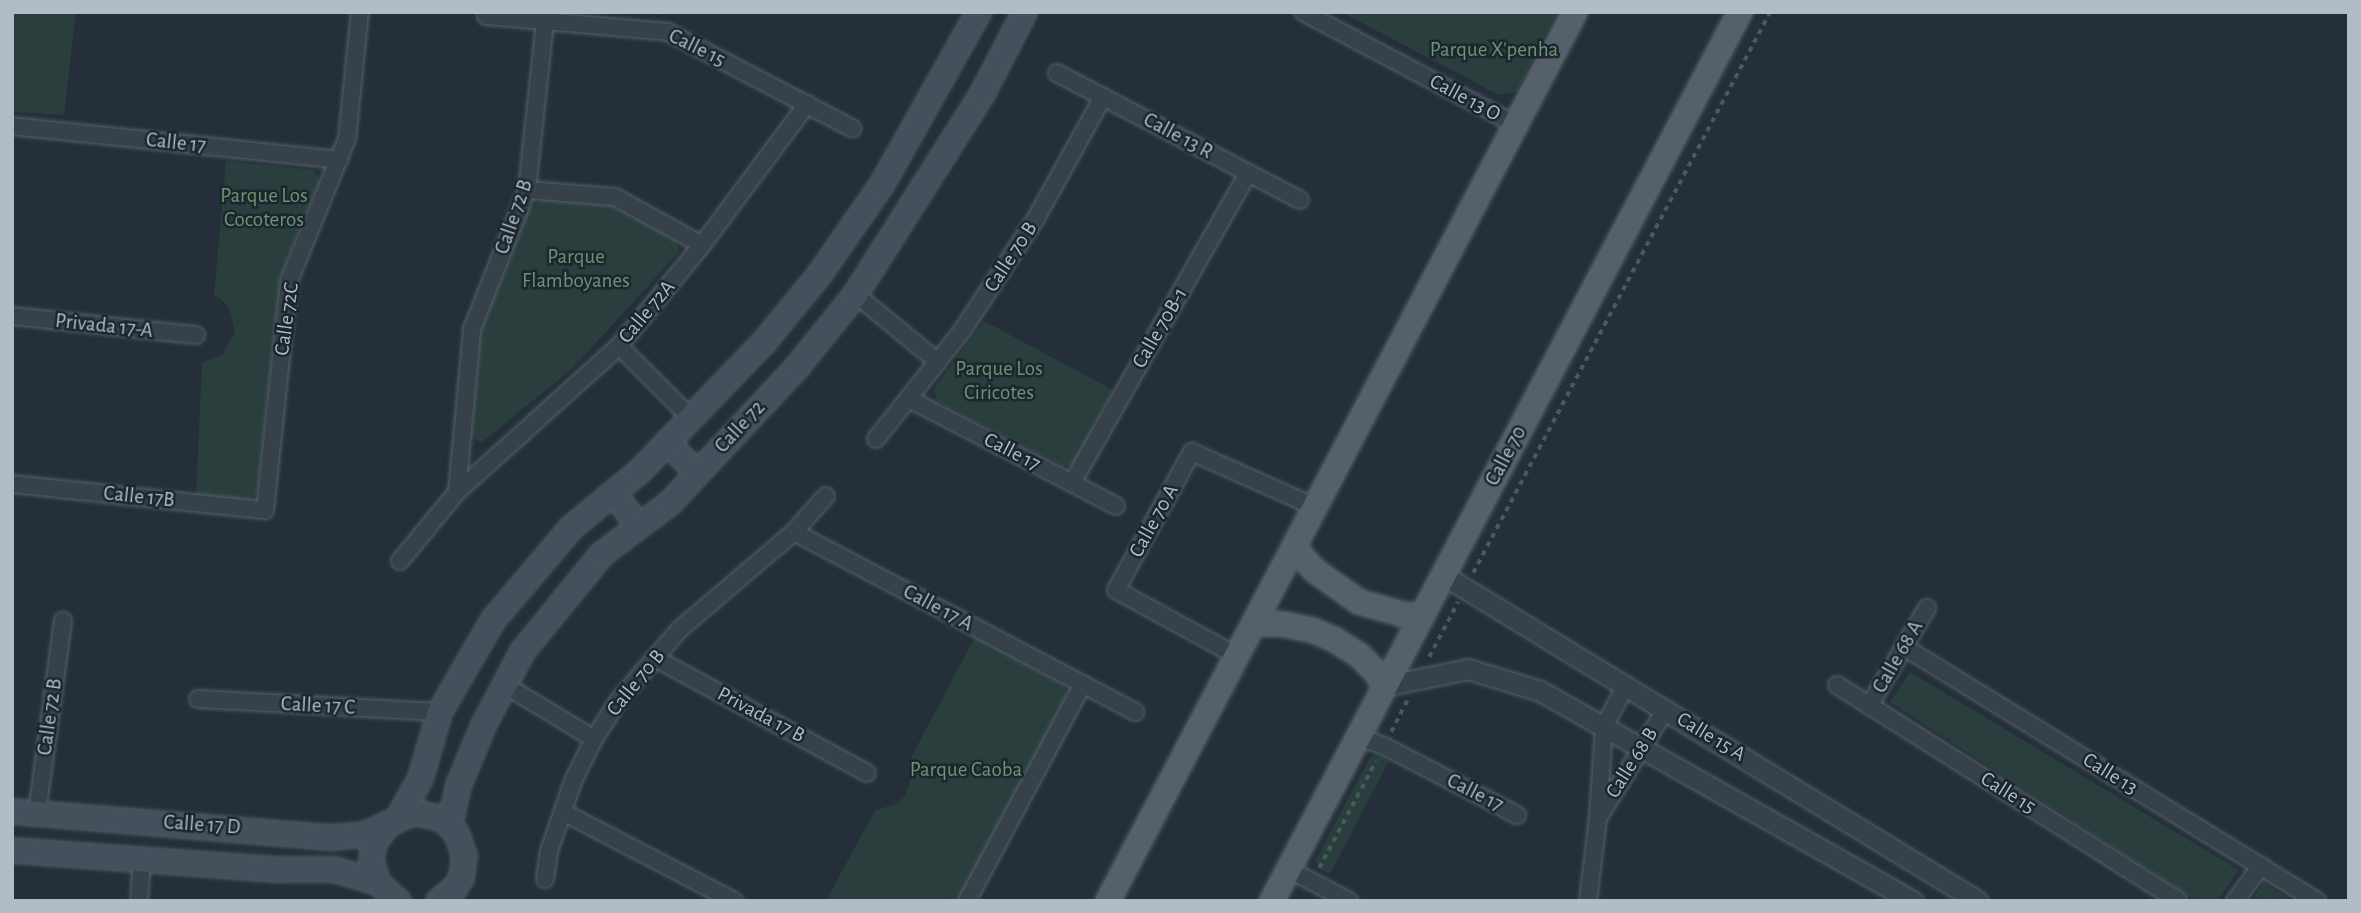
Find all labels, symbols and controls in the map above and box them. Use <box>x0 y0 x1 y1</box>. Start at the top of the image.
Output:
street label: Calle 15 <box>664 23 730 73</box>
park label: Parque X'penha <box>1430 37 1558 63</box>
street label: Calle 13 O <box>1425 69 1505 127</box>
street label: Calle 13 R <box>1139 107 1217 165</box>
street label: Calle 17 <box>145 127 207 159</box>
street label: Calle 72 B <box>490 176 538 258</box>
park label: Parque Los Cocoteros <box>220 183 308 233</box>
street label: Calle 70 B <box>979 217 1043 297</box>
park label: Parque Flamboyanes <box>522 244 630 294</box>
street label: Calle 72A <box>613 275 681 349</box>
street label: Calle 72C <box>269 281 305 357</box>
street label: Calle 70B-1 <box>1127 283 1193 373</box>
street label: Privada 17-A <box>54 308 154 344</box>
park label: Parque Los Ciricotes <box>955 356 1043 406</box>
street label: Calle 72 <box>709 396 771 458</box>
street label: Calle 70 <box>1480 422 1532 490</box>
street label: Calle 17 <box>979 427 1045 477</box>
street label: Calle 70 A <box>1124 480 1184 562</box>
street label: Calle 17B <box>102 481 176 513</box>
street label: Calle 17 A <box>899 579 977 637</box>
street label: Calle 68 A <box>1867 616 1929 698</box>
street label: Calle 70 B <box>601 644 671 722</box>
street label: Calle 72 B <box>32 677 68 757</box>
street label: Privada 17 B <box>713 681 809 749</box>
street label: Calle 17 C <box>280 691 356 721</box>
street label: Calle 15 A <box>1672 707 1750 767</box>
street label: Calle 68 B <box>1600 723 1664 803</box>
street label: Calle 13 <box>2078 747 2142 801</box>
park label: Parque Caoba <box>910 757 1022 783</box>
street label: Calle 15 <box>1976 766 2040 820</box>
street label: Calle 17 <box>1442 768 1508 818</box>
street label: Calle 17 D <box>163 810 241 840</box>

